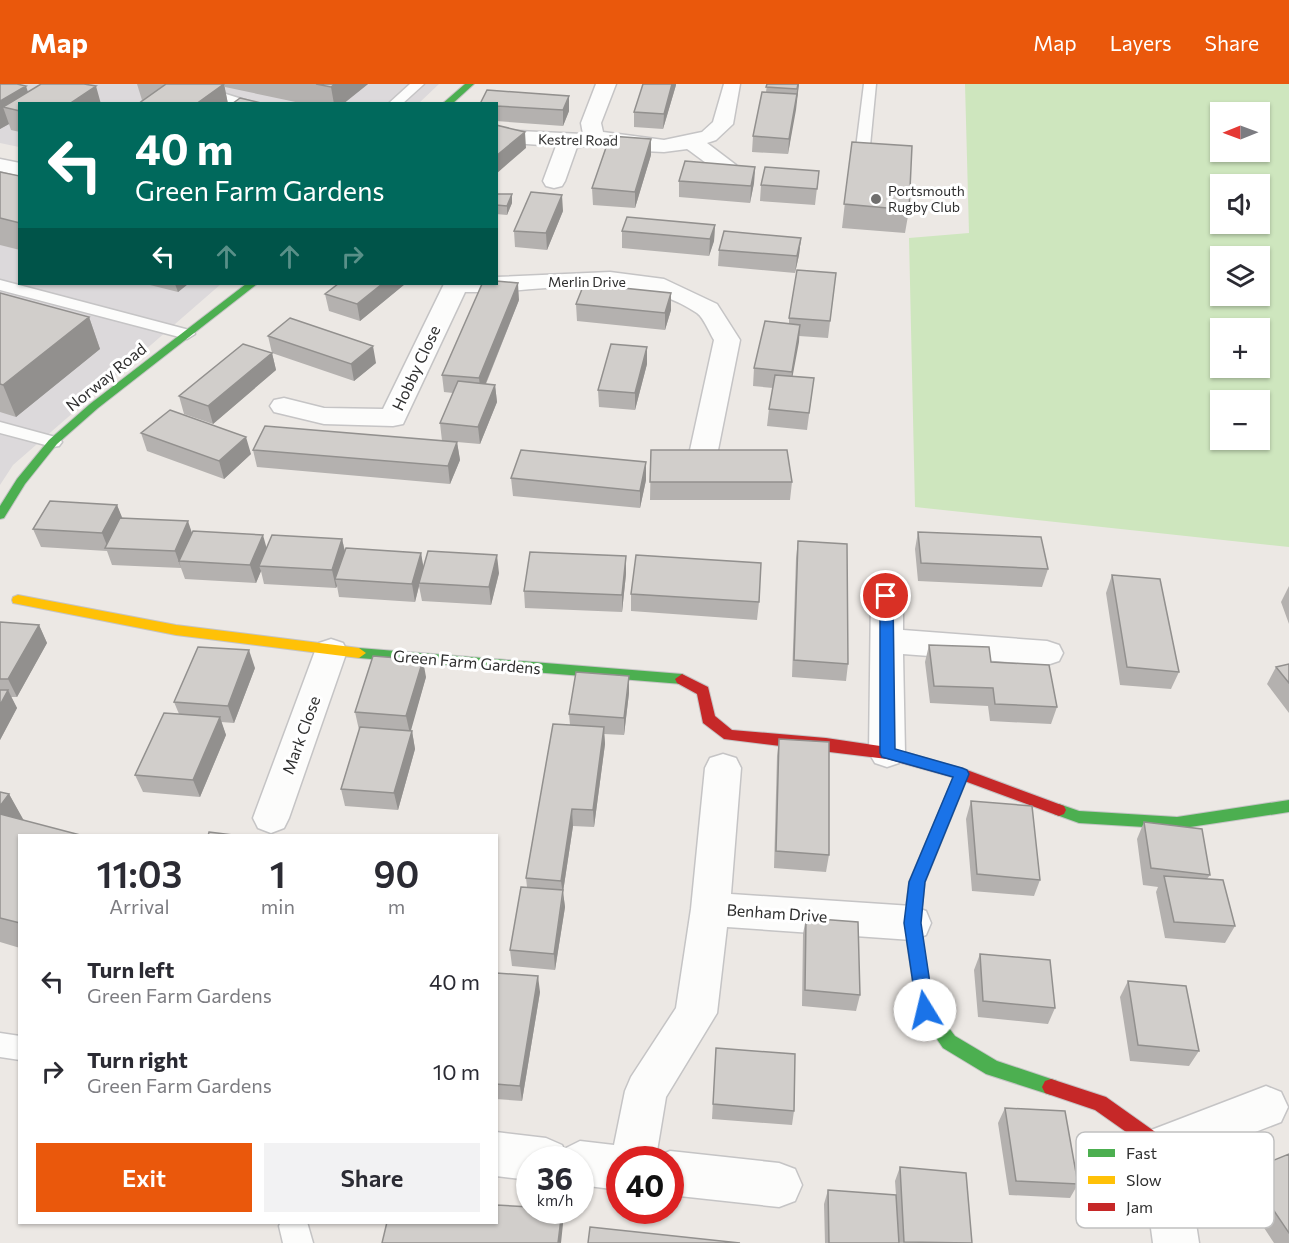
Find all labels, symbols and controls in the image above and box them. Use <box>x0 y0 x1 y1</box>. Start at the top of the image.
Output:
text: Map <box>30 25 88 59</box>
text: Map <box>1033 30 1077 55</box>
text: Layers <box>1110 30 1172 55</box>
text: Share <box>1205 30 1259 55</box>
north arrow <box>1210 102 1270 162</box>
map controls <box>1210 102 1270 450</box>
text: 40 m <box>135 122 233 174</box>
icon: left <box>36 126 114 204</box>
street label: Kestrel Road <box>538 130 618 149</box>
text: Green Farm Gardens <box>135 174 385 207</box>
button: sound <box>1210 174 1270 234</box>
place label: Portsmouth Rugby Club <box>888 182 965 215</box>
marker: Portsmouth Rugby Club <box>869 192 883 206</box>
icon: left <box>147 240 180 273</box>
icon: ahead <box>210 240 243 273</box>
icon: ahead <box>273 240 306 273</box>
icon: right <box>336 240 369 273</box>
button: layers <box>1210 246 1270 306</box>
street label: Merlin Drive <box>548 273 626 290</box>
button: + <box>1210 318 1270 378</box>
street label: Hobby Close <box>388 322 444 413</box>
street label: Norway Road <box>62 339 150 415</box>
button: − <box>1210 390 1270 450</box>
pin <box>860 570 911 621</box>
icon: arrive <box>869 579 902 612</box>
street label: Green Farm Gardens <box>393 646 542 677</box>
street label: Mark Close <box>278 693 323 777</box>
text: 11:03 <box>97 851 182 895</box>
text: 1 <box>270 851 286 895</box>
text: 90 <box>374 851 419 895</box>
text: Arrival <box>109 894 170 918</box>
text: min <box>261 894 295 918</box>
text: m <box>388 894 405 918</box>
street label: Benham Drive <box>726 899 828 926</box>
text: Turn left <box>87 956 174 983</box>
icon: left <box>36 965 69 998</box>
text: 40 m <box>429 968 480 995</box>
position arrow <box>893 978 957 1042</box>
text: Green Farm Gardens <box>87 983 272 1007</box>
text: Turn right <box>87 1046 188 1073</box>
icon: right <box>36 1055 69 1088</box>
text: 10 m <box>433 1058 480 1085</box>
text: Green Farm Gardens <box>87 1073 272 1097</box>
legend <box>1076 1132 1274 1228</box>
button: Exit <box>36 1143 252 1212</box>
button: Share <box>264 1143 480 1212</box>
text: Fast <box>1126 1143 1157 1162</box>
speed limit sign: 40 <box>606 1146 684 1224</box>
text: 36 <box>537 1159 573 1196</box>
text: Slow <box>1126 1170 1162 1189</box>
text: km/h <box>537 1191 573 1209</box>
text: Jam <box>1126 1197 1153 1216</box>

